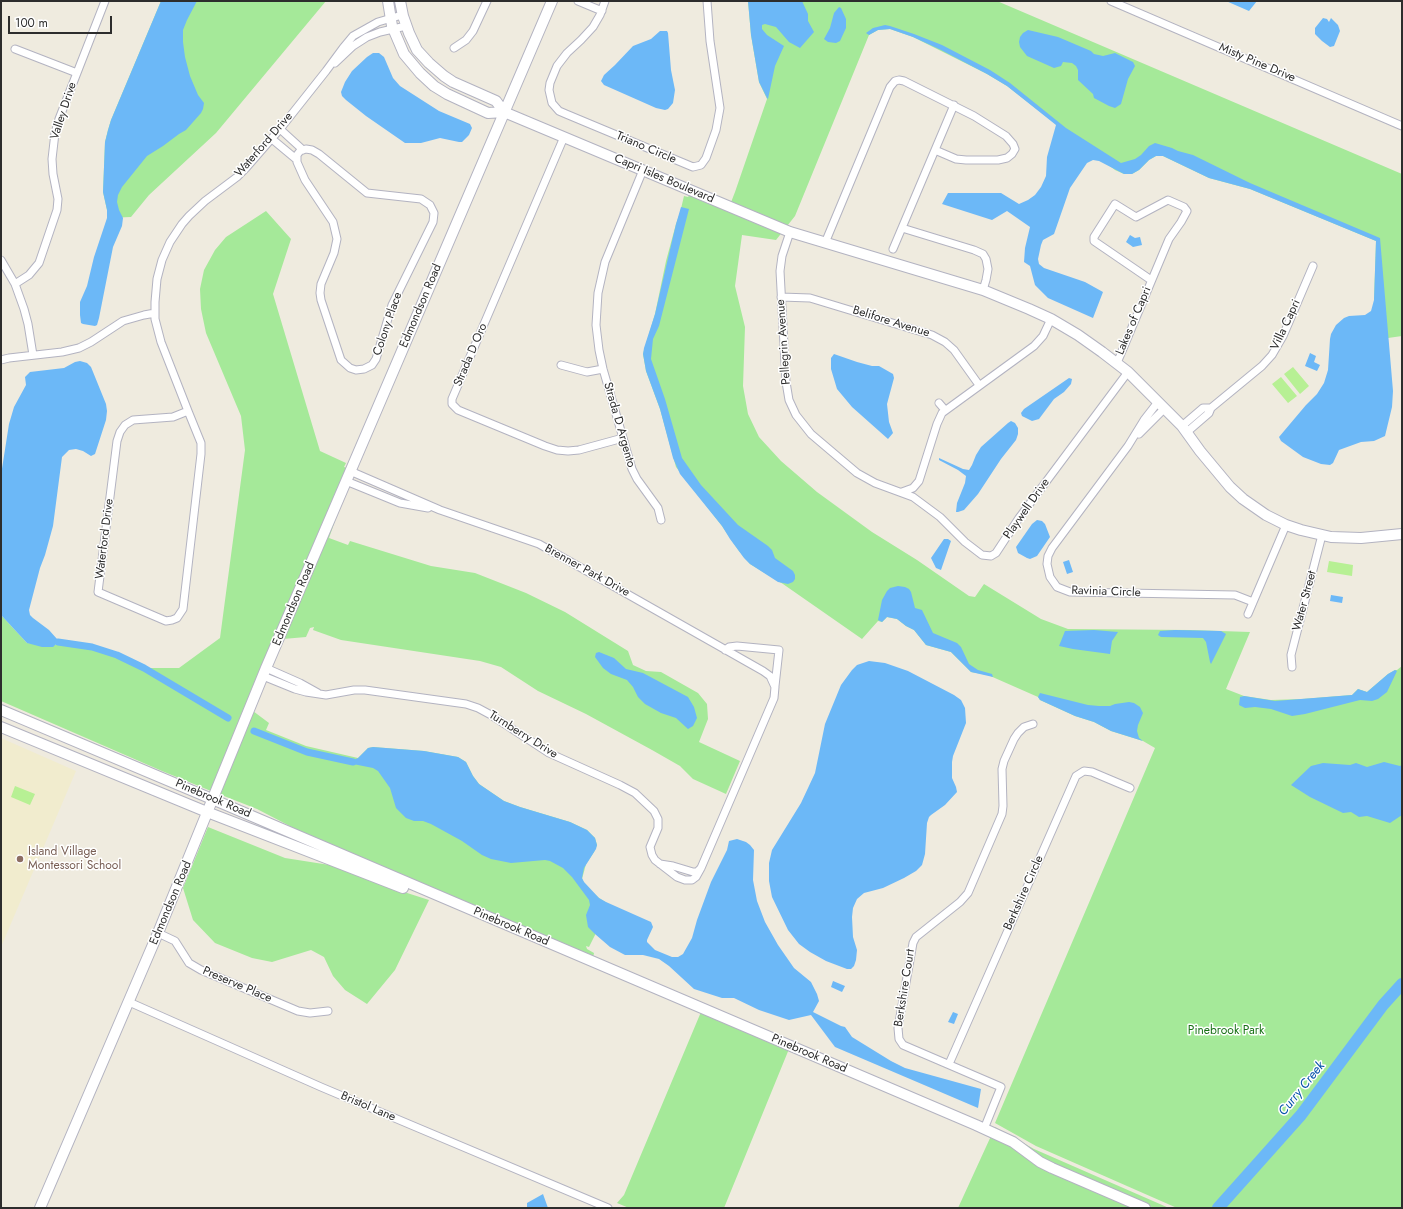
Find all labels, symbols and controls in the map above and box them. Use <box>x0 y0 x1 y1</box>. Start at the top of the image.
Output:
scale bar <box>10 8 114 34</box>
text: 100 m <box>15 14 48 32</box>
street label: Misty Pine Drive <box>1216 40 1298 86</box>
street label: Valley Drive <box>48 80 80 142</box>
street label: Waterford Drive <box>232 110 296 180</box>
street label: Triano Circle <box>614 129 678 167</box>
street label: Capri Isles Boulevard <box>612 151 716 207</box>
street label: Edmondson Road <box>397 262 445 350</box>
street label: Lakes of Capri <box>1113 285 1155 357</box>
street label: Colony Place <box>370 290 406 358</box>
street label: Villa Capri <box>1268 297 1304 353</box>
street label: Pellegrin Avenue <box>774 299 794 385</box>
street label: Belifore Avenue <box>851 303 931 341</box>
street label: Strada D Oro <box>451 321 491 389</box>
street label: Strada D Argento <box>600 381 638 469</box>
street label: Playwell Drive <box>1001 476 1053 542</box>
street label: Waterford Drive <box>93 498 117 580</box>
street label: Brenner Park Drive <box>542 542 632 600</box>
street label: Edmondson Road <box>270 560 318 648</box>
street label: Water Street <box>1290 569 1320 633</box>
street label: Ravinia Circle <box>1071 584 1141 600</box>
street label: Turnberry Drive <box>486 708 560 762</box>
street label: Pinebrook Road <box>173 777 253 821</box>
place label: Island Village Montessori School <box>28 845 121 873</box>
street label: Berkshire Circle <box>1001 853 1047 933</box>
marker: Island Village Montessori School <box>15 854 25 864</box>
street label: Edmondson Road <box>147 859 195 947</box>
street label: Pinebrook Road <box>471 905 551 949</box>
street label: Berkshire Court <box>892 948 918 1028</box>
street label: Preserve Place <box>200 964 274 1006</box>
park label: Pinebrook Park <box>1188 1024 1264 1038</box>
street label: Pinebrook Road <box>769 1032 849 1076</box>
water label: Curry Creek <box>1275 1059 1329 1119</box>
street label: Bristol Lane <box>338 1089 398 1125</box>

